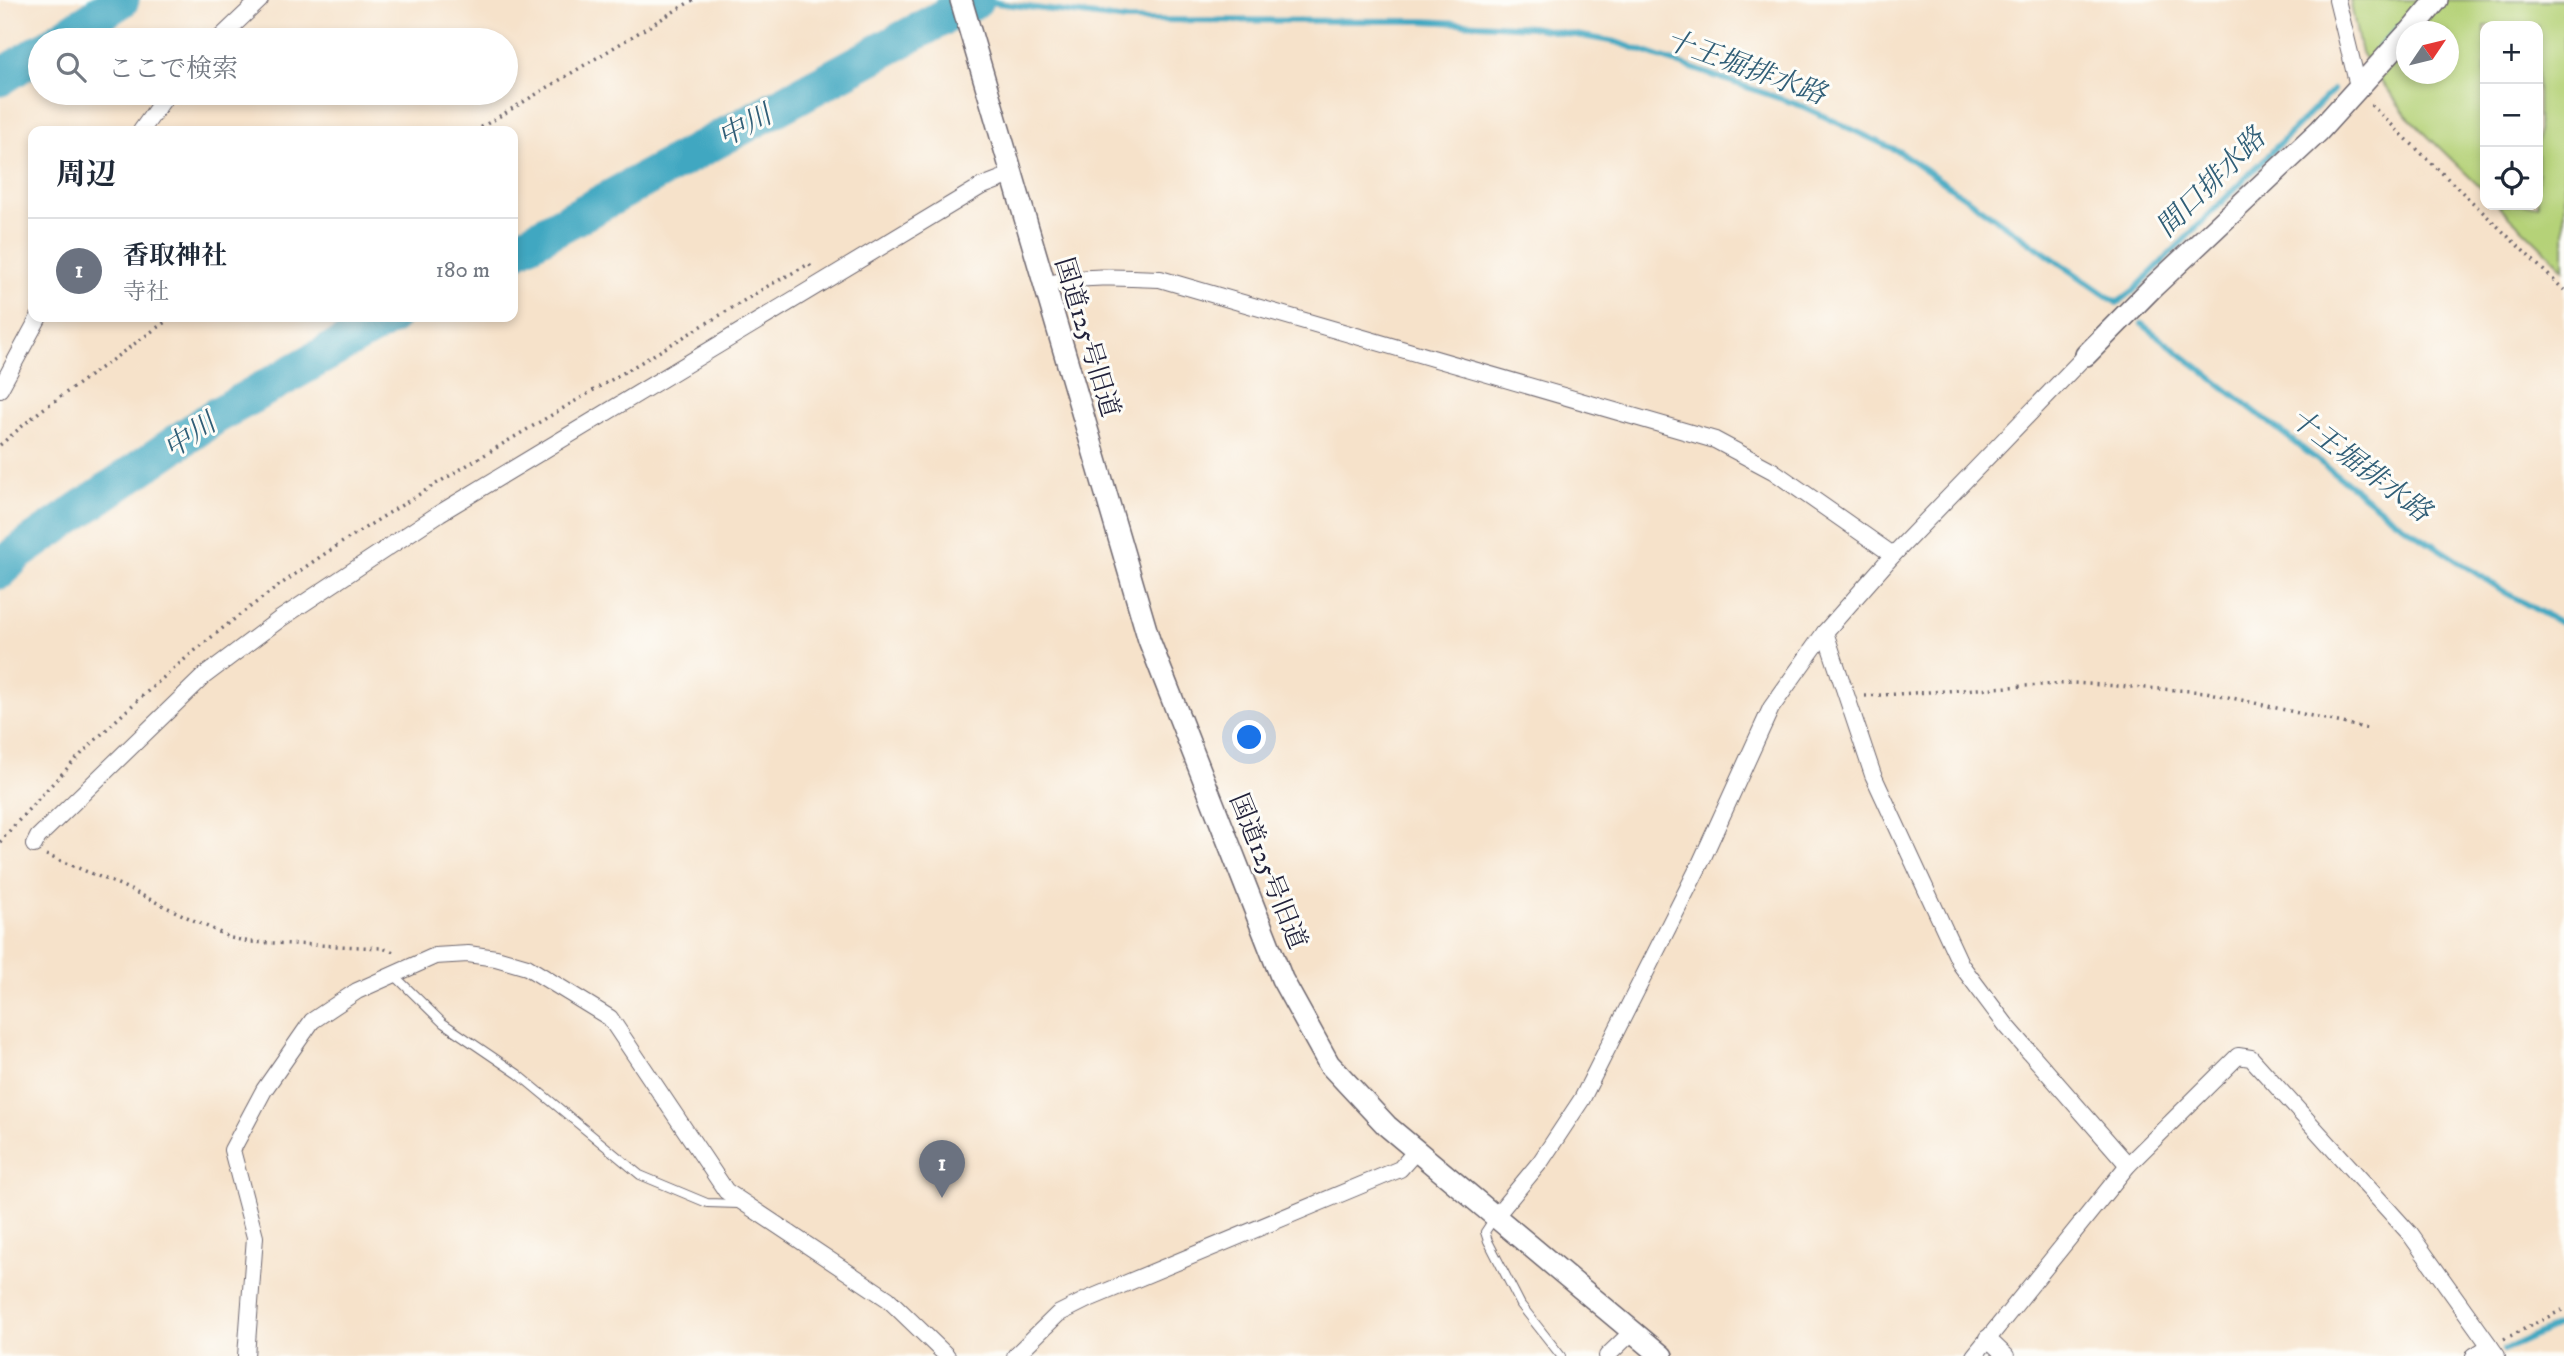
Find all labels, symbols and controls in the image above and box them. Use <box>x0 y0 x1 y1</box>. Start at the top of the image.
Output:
north arrow <box>2396 21 2459 84</box>
map controls <box>2480 21 2543 210</box>
button: + <box>2480 21 2543 84</box>
water label: 十王堀排水路 <box>1661 22 1832 113</box>
search box <box>28 28 518 105</box>
icon: search <box>52 48 90 86</box>
text: ここで検索 <box>108 53 238 86</box>
button: − <box>2480 84 2543 147</box>
water label: 中川 <box>712 96 780 155</box>
water label: 間口排水路 <box>2149 120 2274 245</box>
button: locate <box>2480 147 2543 210</box>
text: 周辺 <box>56 157 116 194</box>
text: 香取神社 <box>123 240 227 273</box>
street label: 国道125号旧道 <box>1047 254 1126 421</box>
text: 1 <box>75 256 83 285</box>
text: 180 m <box>435 256 490 285</box>
text: 寺社 <box>123 278 169 307</box>
water label: 十王堀排水路 <box>2282 401 2439 531</box>
water label: 中川 <box>157 404 225 466</box>
your location <box>1232 720 1266 754</box>
street label: 国道125号旧道 <box>1221 789 1314 954</box>
pin: 1 <box>919 1140 965 1198</box>

